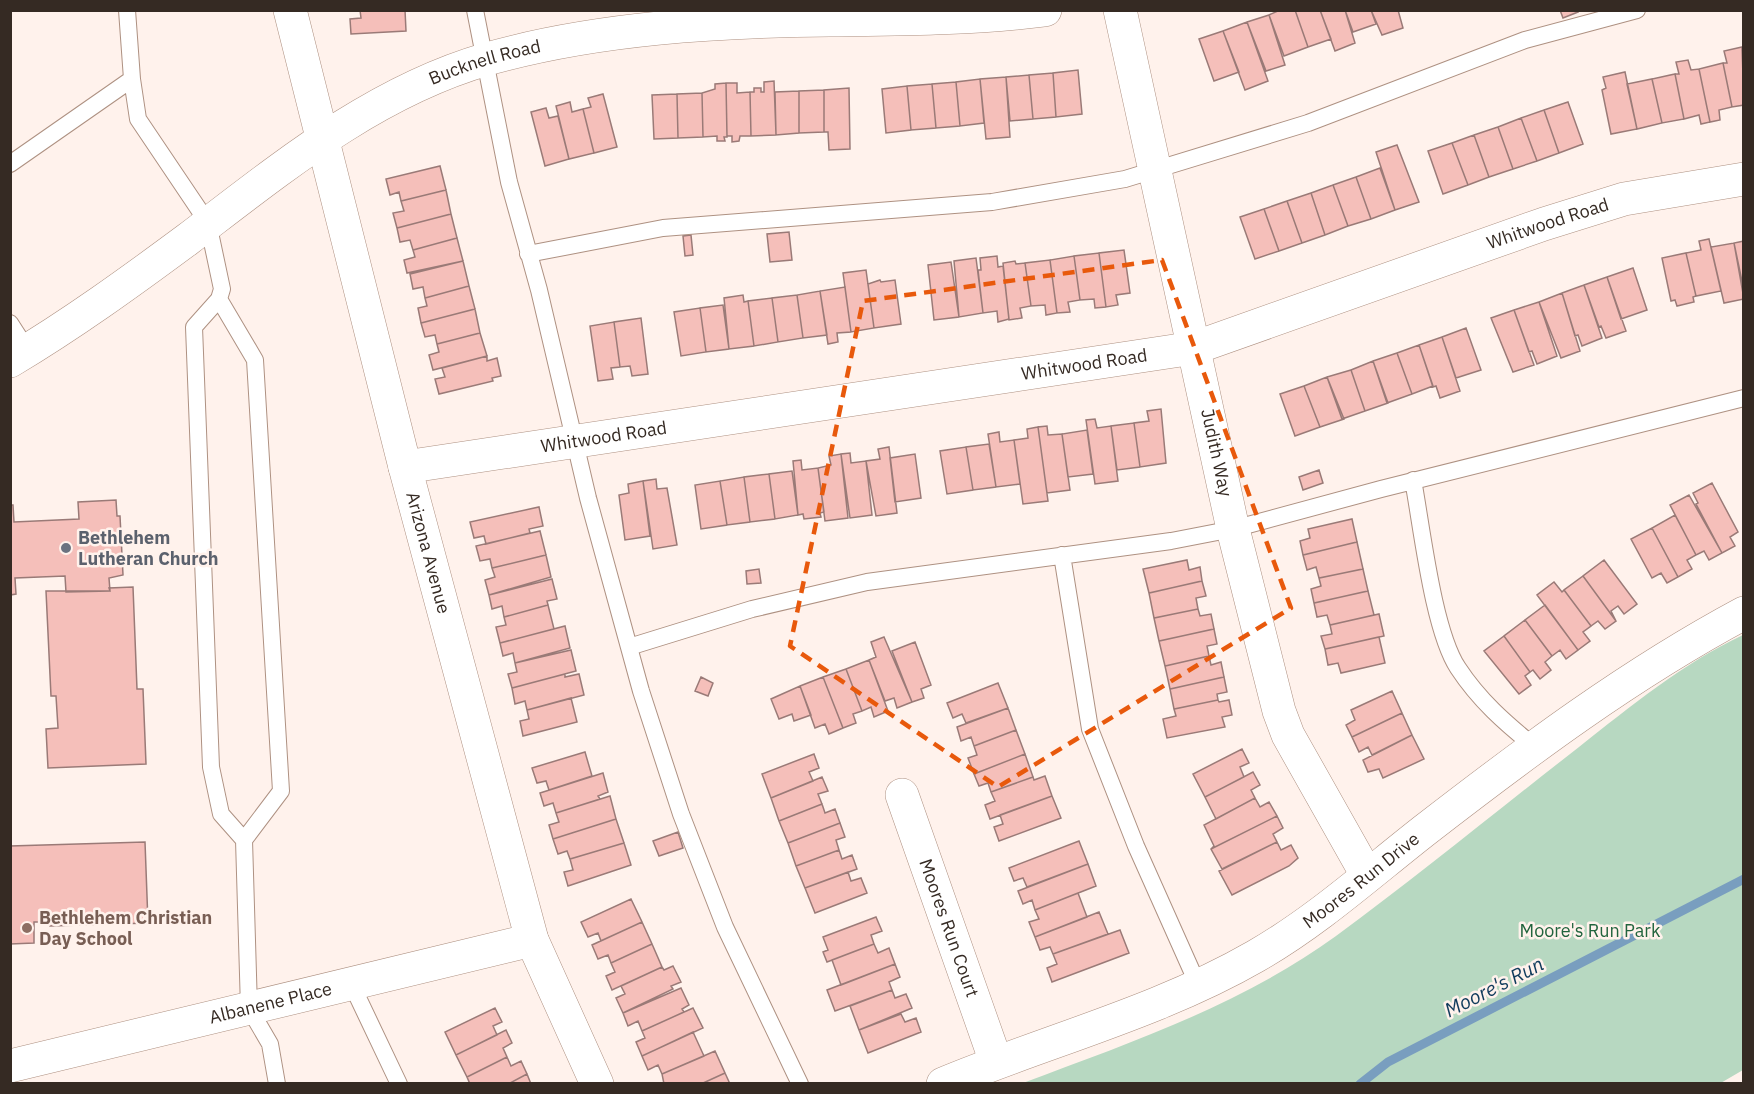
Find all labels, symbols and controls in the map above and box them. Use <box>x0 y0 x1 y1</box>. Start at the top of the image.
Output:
street label: Bucknell Road <box>425 34 543 90</box>
street label: Whitwood Road <box>1484 192 1612 254</box>
street label: Whitwood Road <box>1020 343 1149 385</box>
street label: Judith Way <box>1196 406 1238 499</box>
street label: Whitwood Road <box>539 416 668 457</box>
street label: Arizona Avenue <box>401 489 456 616</box>
place label: Bethlehem Lutheran Church <box>78 526 219 570</box>
marker: Bethlehem Lutheran Church <box>59 541 73 555</box>
street label: Moores Run Drive <box>1298 827 1424 933</box>
street label: Moores Run Court <box>914 856 984 1000</box>
place label: Bethlehem Christian Day School <box>39 906 212 950</box>
park label: Moore's Run Park <box>1520 919 1661 942</box>
marker: Bethlehem Christian Day School <box>20 921 34 935</box>
water label: Moore's Run <box>1439 950 1548 1023</box>
street label: Albanene Place <box>207 977 334 1029</box>

